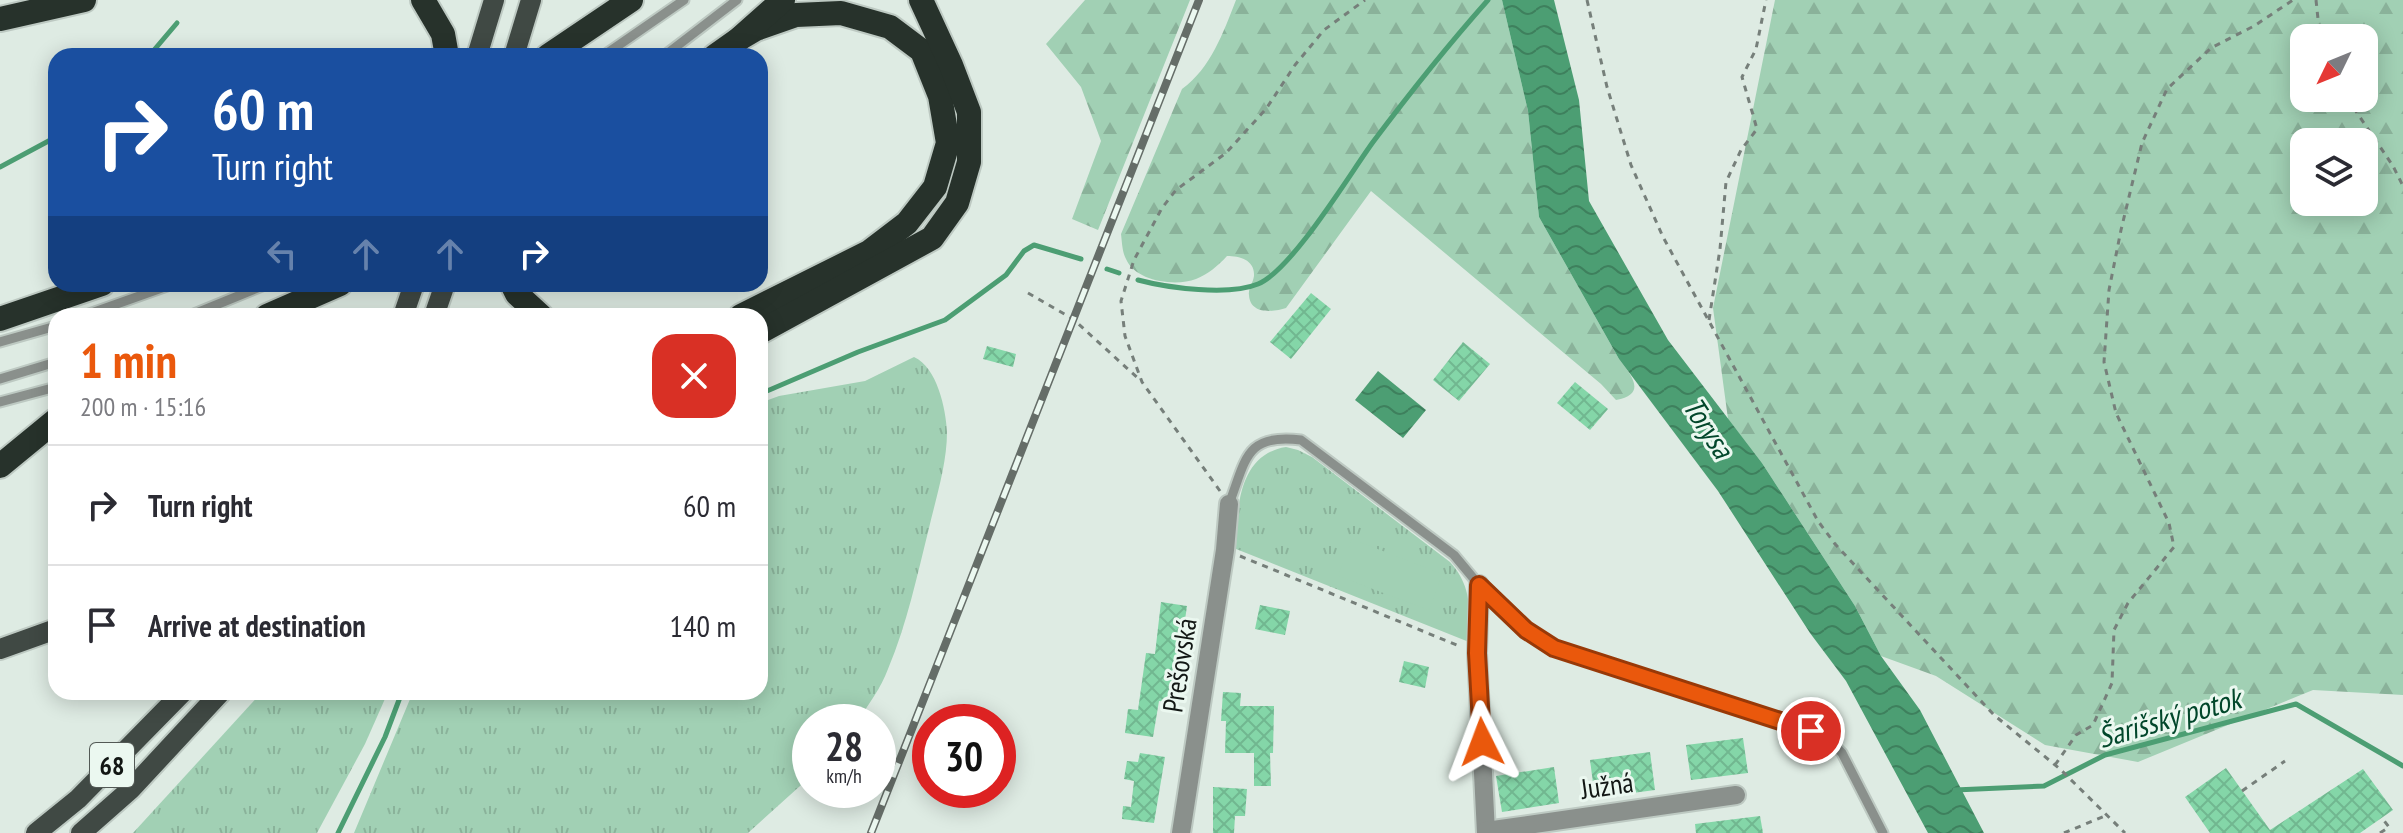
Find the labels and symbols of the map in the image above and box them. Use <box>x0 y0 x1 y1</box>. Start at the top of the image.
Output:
north arrow <box>2290 24 2378 112</box>
water label: Torysa <box>1675 389 1744 467</box>
street label: Prešovská <box>1153 615 1205 715</box>
water label: Šarišský potok <box>2093 677 2248 756</box>
pin <box>1777 697 1845 765</box>
position arrow <box>1440 700 1524 784</box>
speed limit sign: 30 <box>912 704 1016 808</box>
road number: 68 <box>90 743 134 787</box>
street label: Južná <box>1577 763 1636 807</box>

